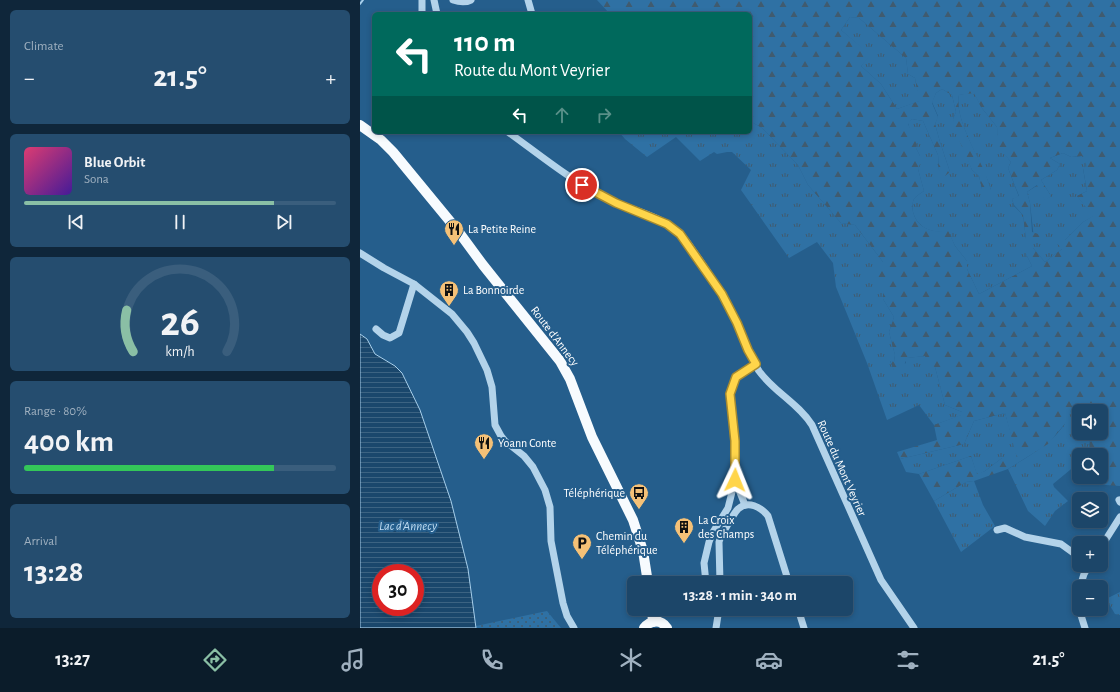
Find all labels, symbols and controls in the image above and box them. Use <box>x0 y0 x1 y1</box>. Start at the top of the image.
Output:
icon: left <box>388 28 440 80</box>
text: 110 m <box>454 29 516 57</box>
text: Climate <box>24 40 63 53</box>
text: 21.5° <box>153 62 207 92</box>
text: Route du Mont Veyrier <box>454 62 610 80</box>
text: − <box>24 67 35 89</box>
text: + <box>325 67 336 89</box>
icon: left <box>509 104 531 126</box>
icon: ahead <box>551 104 573 126</box>
icon: right <box>593 104 615 126</box>
text: Blue Orbit <box>84 155 145 170</box>
pin <box>565 168 599 202</box>
text: Sona <box>84 173 109 186</box>
icon: arrive <box>571 174 593 196</box>
icon: previous <box>65 211 87 233</box>
icon: pause <box>169 211 191 233</box>
icon: next <box>273 211 295 233</box>
restaurant icon: La Petite Reine <box>443 218 465 246</box>
place label: La Petite Reine <box>468 223 536 235</box>
building icon: La Bonnoirde <box>438 279 460 307</box>
place label: La Bonnoirde <box>463 284 524 296</box>
text: 26 <box>160 302 200 343</box>
street label: Route d'Annecy <box>528 304 581 369</box>
text: km/h <box>165 345 195 359</box>
map controls <box>1072 404 1108 616</box>
button: sound <box>1072 404 1108 440</box>
text: Range · 80% <box>24 405 87 418</box>
street label: Route du Mont Veyrier <box>814 418 869 518</box>
text: 400 km <box>24 427 114 457</box>
restaurant icon: Yoann Conte <box>473 432 495 460</box>
place label: Yoann Conte <box>498 437 556 449</box>
button: search <box>1072 448 1108 484</box>
position arrow <box>714 459 756 501</box>
bus stop icon: Téléphérique <box>628 482 650 510</box>
place label: Téléphérique <box>563 487 625 499</box>
button: layers <box>1072 492 1108 528</box>
place label: La Croix des Champs <box>698 514 754 540</box>
building icon: La Croix des Champs <box>673 516 695 544</box>
water label: Lac d'Annecy <box>379 520 438 533</box>
place label: Chemin du Téléphérique <box>596 530 658 556</box>
parking icon: Chemin du Téléphérique <box>571 532 593 560</box>
text: Arrival <box>24 535 57 548</box>
button: + <box>1072 536 1108 572</box>
text: 13:28 <box>24 557 84 587</box>
speed limit sign: 30 <box>372 564 424 616</box>
button: − <box>1072 580 1108 616</box>
text: 13:28 · 1 min · 340 m <box>683 588 797 603</box>
icon: directions <box>201 646 229 674</box>
icon: music <box>339 646 367 674</box>
icon: phone <box>478 646 506 674</box>
icon: climate <box>617 646 645 674</box>
icon: car <box>755 646 783 674</box>
icon: filters <box>894 646 922 674</box>
text: 13:27 <box>55 651 90 669</box>
text: 21.5° <box>1032 651 1065 669</box>

